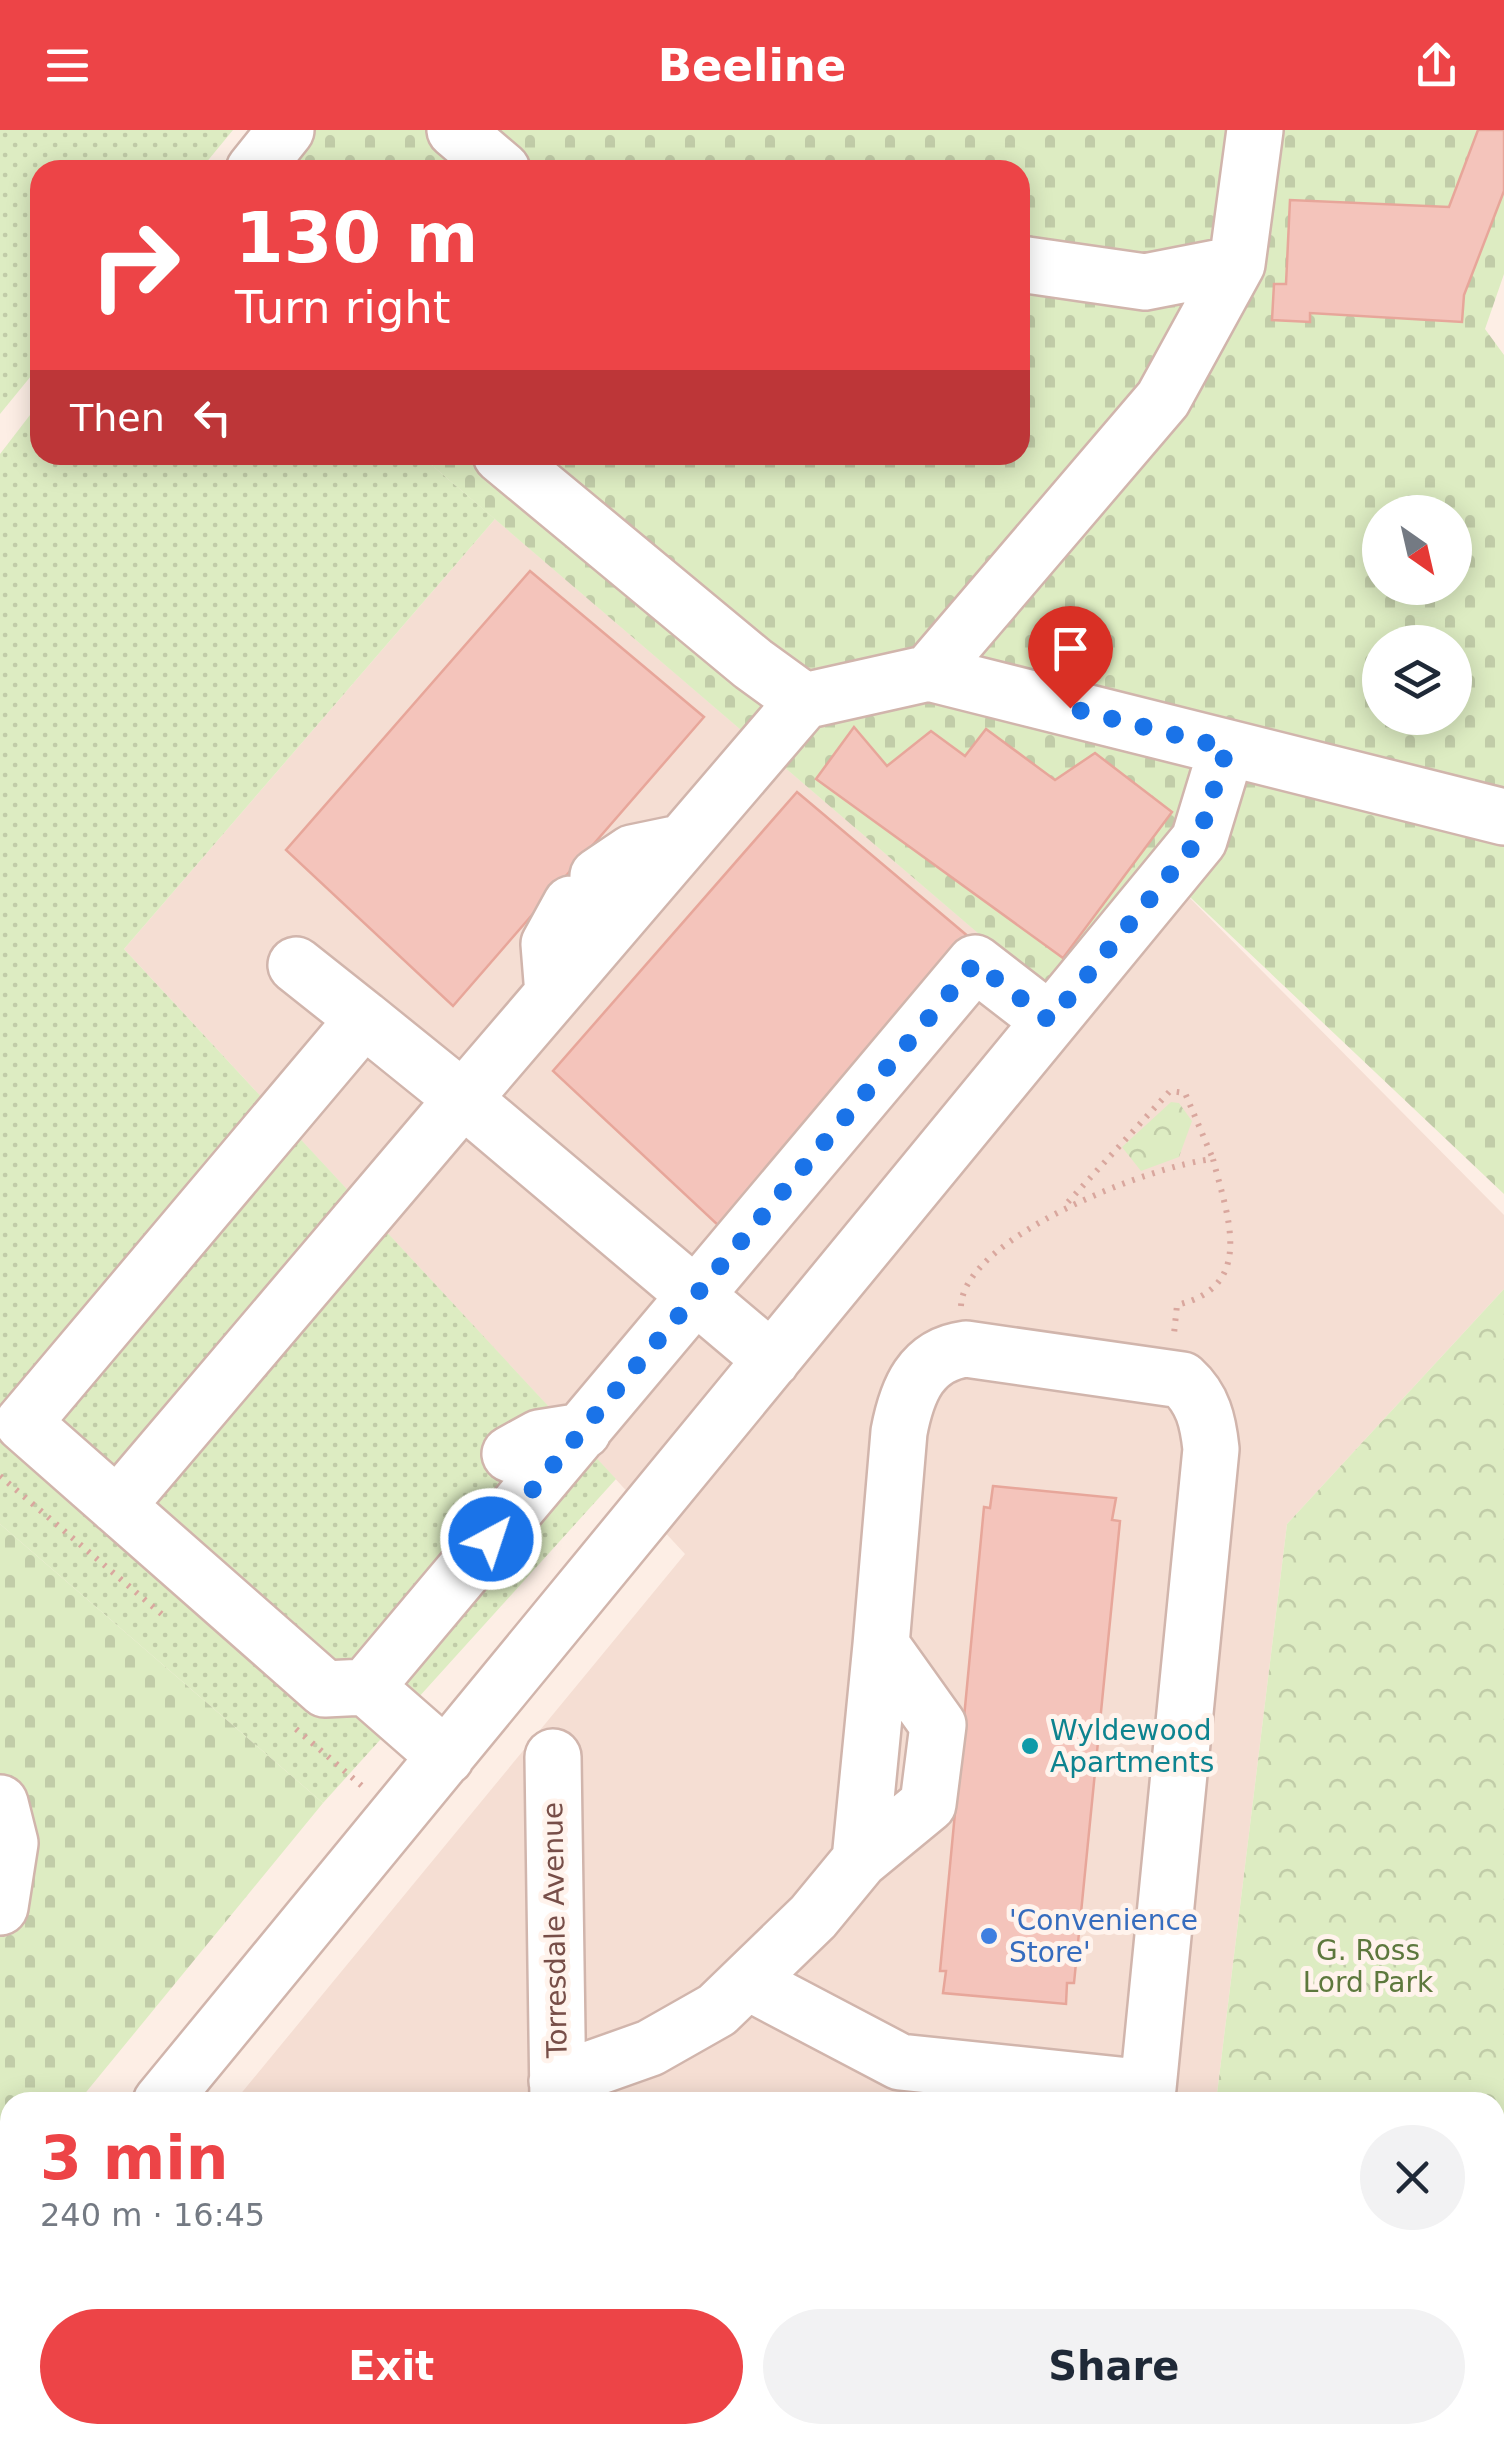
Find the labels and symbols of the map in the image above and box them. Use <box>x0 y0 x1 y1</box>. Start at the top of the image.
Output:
north arrow <box>1362 495 1472 605</box>
pin <box>1028 606 1113 709</box>
position arrow <box>439 1487 543 1591</box>
place label: Wyldewood Apartments <box>1050 1714 1214 1779</box>
marker: Wyldewood Apartments <box>1019 1735 1041 1757</box>
street label: Torresdale Avenue <box>536 1802 574 2059</box>
place label: 'Convenience Store' <box>1009 1904 1198 1969</box>
marker: 'Convenience Store' <box>978 1925 1000 1947</box>
park label: G. Ross Lord Park <box>1303 1934 1434 1999</box>

